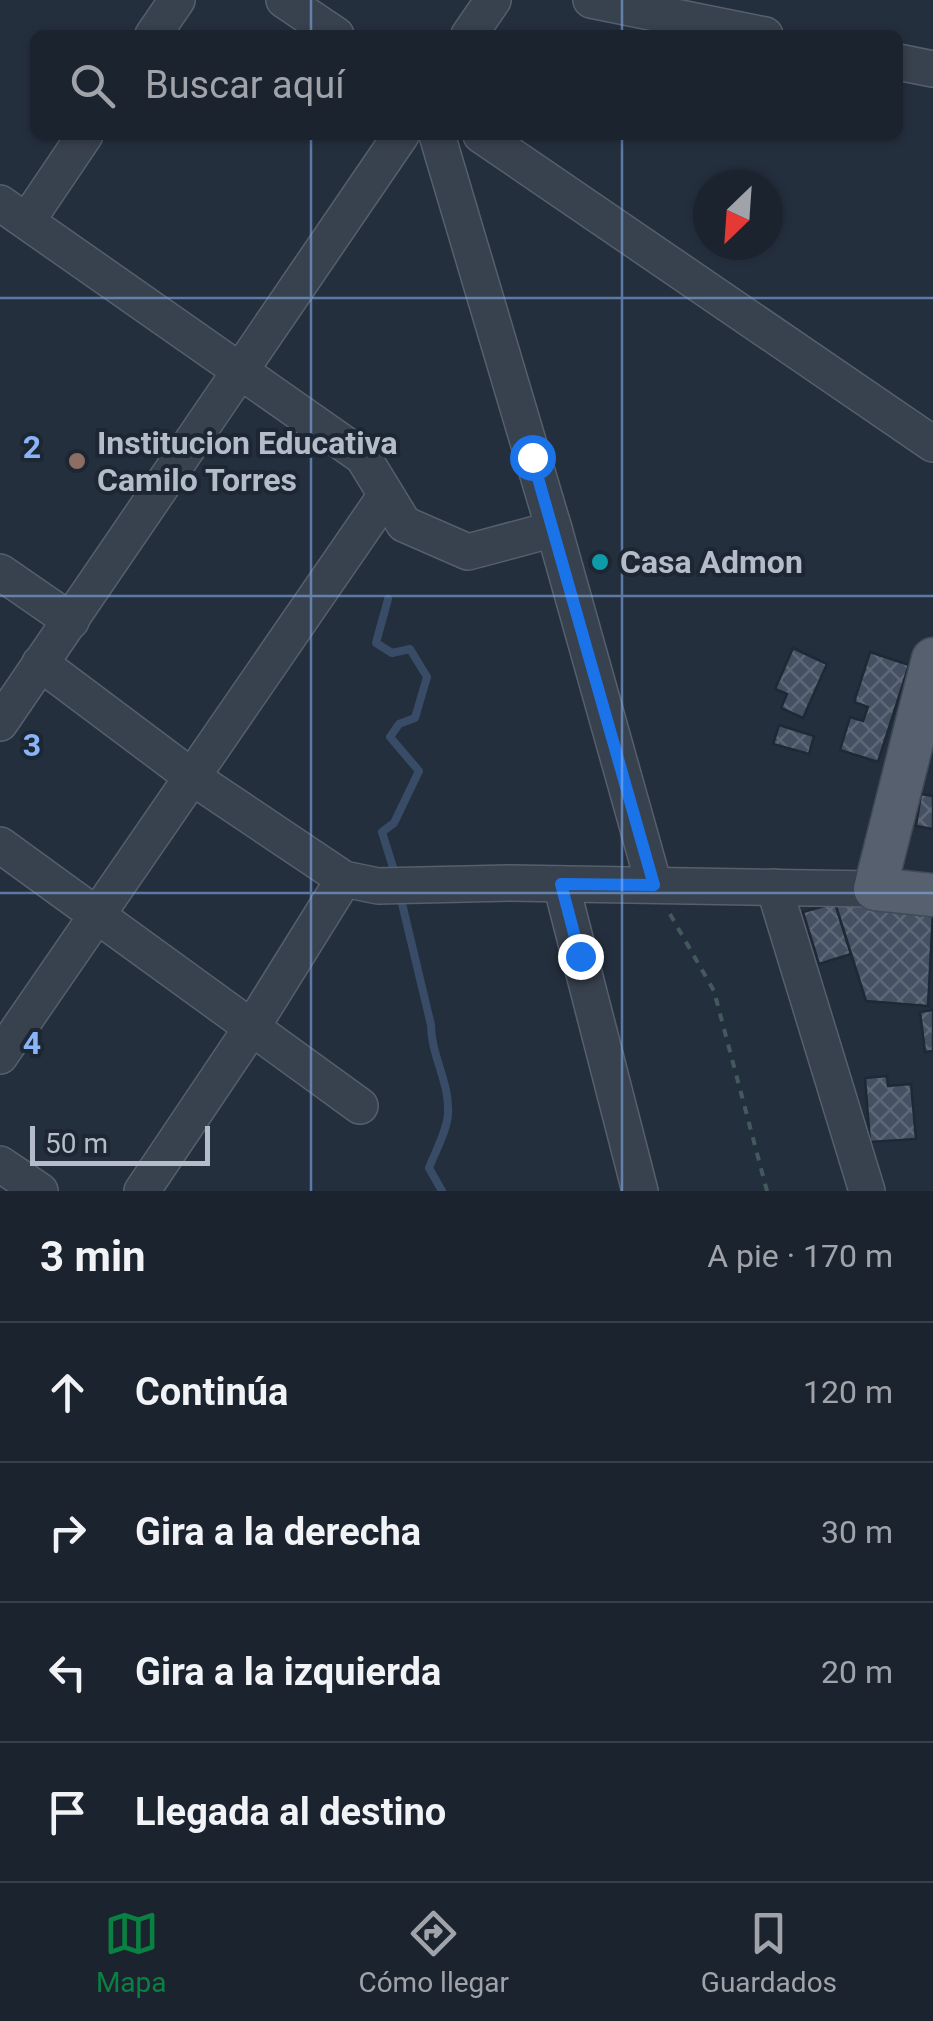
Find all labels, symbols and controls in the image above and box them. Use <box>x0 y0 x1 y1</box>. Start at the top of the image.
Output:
search box <box>30 30 903 140</box>
icon: search <box>65 58 120 113</box>
text: Buscar aquí <box>145 63 345 107</box>
north arrow <box>693 170 783 260</box>
place label: Institucion Educativa Camilo Torres <box>97 424 398 499</box>
text: 2 <box>23 428 41 466</box>
route start <box>510 435 556 481</box>
marker: Institucion Educativa Camilo Torres <box>66 450 88 472</box>
place label: Casa Admon <box>620 543 803 581</box>
marker: Casa Admon <box>589 551 611 573</box>
text: 3 <box>23 726 41 764</box>
route end <box>558 934 604 980</box>
text: 4 <box>23 1024 41 1062</box>
scale bar <box>30 1121 210 1166</box>
text: 50 m <box>45 1127 108 1160</box>
text: 3 min <box>40 1232 146 1281</box>
text: A pie · 170 m <box>707 1237 893 1275</box>
icon: ahead <box>40 1365 95 1420</box>
text: Continúa <box>135 1370 288 1414</box>
text: 120 m <box>803 1373 893 1411</box>
icon: right <box>40 1505 95 1560</box>
text: Gira a la derecha <box>135 1510 421 1554</box>
text: 30 m <box>821 1513 893 1551</box>
icon: left <box>40 1645 95 1700</box>
text: Gira a la izquierda <box>135 1650 441 1694</box>
text: 20 m <box>821 1653 893 1691</box>
icon: arrive <box>40 1785 95 1840</box>
text: Llegada al destino <box>135 1790 446 1834</box>
tab: Mapa <box>96 1906 167 1999</box>
tab: Cómo llegar <box>358 1906 509 1999</box>
tab: Guardados <box>701 1906 837 1999</box>

